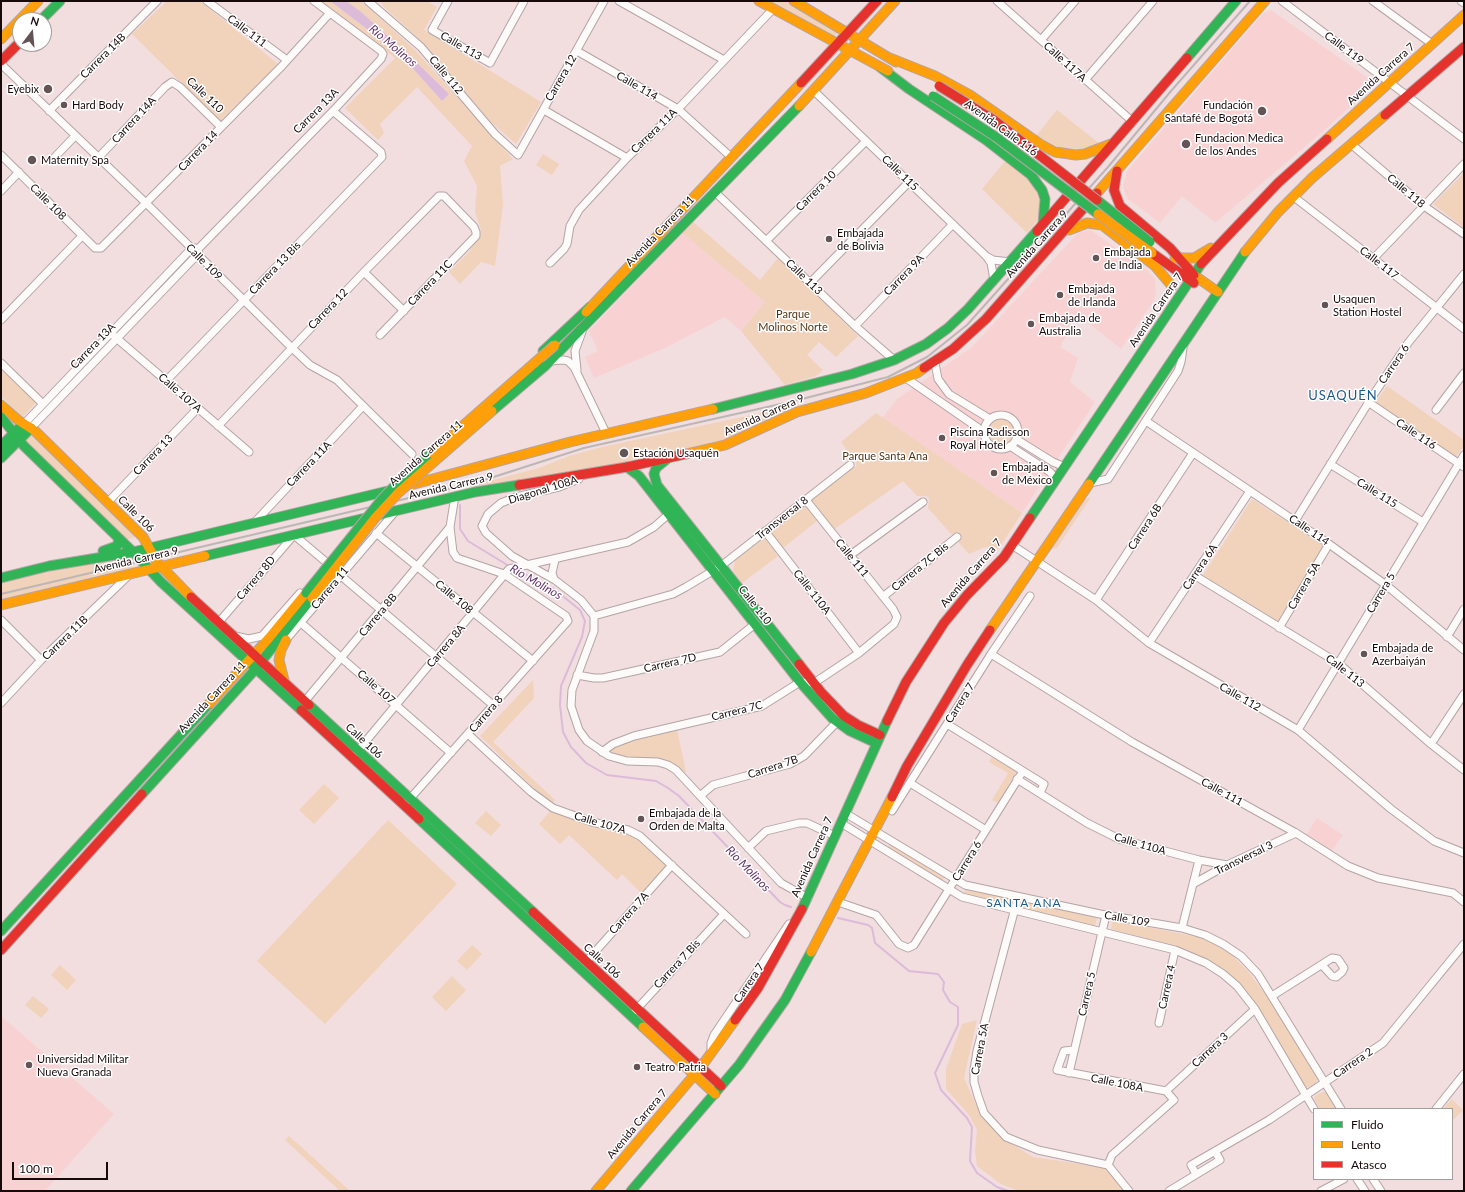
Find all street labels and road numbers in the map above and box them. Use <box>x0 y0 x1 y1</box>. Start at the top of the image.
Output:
street label: Calle 111 <box>225 12 269 50</box>
street label: Calle 113 <box>438 29 484 63</box>
street label: Calle 119 <box>1322 29 1366 67</box>
street label: Carrera 14B <box>78 31 128 81</box>
street label: Calle 117A <box>1041 39 1089 85</box>
street label: Avenida Carrera 7 <box>1344 40 1418 108</box>
street label: Carrera 12 <box>542 52 580 104</box>
street label: Calle 112 <box>426 53 466 97</box>
street label: Calle 114 <box>614 69 660 103</box>
street label: Calle 110 <box>184 74 226 116</box>
street label: Carrera 13A <box>291 86 341 136</box>
street label: Carrera 14A <box>109 94 159 146</box>
street label: Avenida Calle 116 <box>962 97 1040 159</box>
street label: Carrera 11A <box>628 106 680 156</box>
street label: Carrera 14 <box>175 128 221 174</box>
street label: Calle 115 <box>879 152 921 194</box>
street label: Carrera 10 <box>793 168 839 214</box>
street label: Calle 118 <box>1384 171 1428 211</box>
street label: Calle 108 <box>27 181 69 223</box>
street label: Avenida Carrera 11 <box>623 193 697 269</box>
street label: Avenida Carrera 9 <box>1003 207 1071 281</box>
street label: Carrera 13 Bis <box>246 239 304 297</box>
street label: Calle 109 <box>183 241 225 283</box>
street label: Calle 117 <box>1357 244 1401 282</box>
street label: Carrera 9A <box>881 252 927 298</box>
street label: Calle 113 <box>783 256 825 298</box>
street label: Carrera 11C <box>405 257 455 309</box>
street label: Avenida Carrera 7 <box>1126 270 1186 350</box>
street label: Carrera 12 <box>305 286 351 332</box>
street label: Carrera 13A <box>68 320 118 372</box>
street label: Carrera 6 <box>1376 342 1412 386</box>
street label: Calle 107A <box>156 371 204 415</box>
street label: Avenida Carrera 9 <box>722 391 806 439</box>
street label: Calle 116 <box>1393 416 1439 452</box>
street label: Avenida Carrera 11 <box>387 418 465 488</box>
street label: Carrera 13 <box>130 432 176 478</box>
street label: Carrera 11A <box>284 438 334 490</box>
street label: Avenida Carrera 9 <box>407 470 495 502</box>
street label: Diagonal 108A <box>507 473 579 507</box>
street label: Calle 115 <box>1354 475 1400 511</box>
street label: Calle 106 <box>115 493 157 535</box>
street label: Transversal 8 <box>753 493 811 543</box>
street label: Carrera 6B <box>1125 502 1165 552</box>
street label: Calle 114 <box>1286 512 1332 548</box>
street label: Calle 111 <box>832 536 872 580</box>
street label: Avenida Carrera 7 <box>938 536 1004 610</box>
street label: Carrera 7C Bis <box>889 540 951 594</box>
street label: Carrera 6A <box>1180 542 1220 592</box>
street label: Avenida Carrera 9 <box>92 544 180 576</box>
street label: Carrera 8D <box>234 553 278 603</box>
street label: Carrera 5A <box>1285 560 1323 612</box>
street label: Carrera 11 <box>308 564 352 612</box>
street label: Calle 110A <box>790 567 834 617</box>
street label: Carrera 5 <box>1364 570 1398 616</box>
street label: Calle 108 <box>432 577 476 617</box>
street label: Calle 110 <box>736 583 774 627</box>
street label: Carrera 8B <box>356 591 400 639</box>
street label: Carrera 11B <box>39 613 91 663</box>
street label: Carrera 8A <box>424 622 468 670</box>
street label: Carrera 7D <box>643 651 697 675</box>
street label: Calle 113 <box>1323 652 1367 690</box>
street label: Avenida Carrera 11 <box>175 659 249 735</box>
street label: Calle 107 <box>354 667 398 707</box>
street label: Carrera 7 <box>942 680 978 726</box>
street label: Calle 112 <box>1217 680 1263 714</box>
street label: Carrera 8 <box>466 693 506 735</box>
street label: Carrera 7C <box>710 698 764 724</box>
street label: Calle 106 <box>343 721 385 761</box>
street label: Carrera 7B <box>746 753 800 781</box>
street label: Calle 111 <box>1199 775 1245 809</box>
street label: Calle 107A <box>573 809 627 837</box>
street label: Avenida Carrera 7 <box>788 815 836 899</box>
street label: Calle 110A <box>1113 830 1167 858</box>
street label: Carrera 6 <box>949 838 985 884</box>
street label: Transversal 3 <box>1213 838 1275 878</box>
street label: Carrera 7A <box>607 889 651 937</box>
street label: Calle 109 <box>1103 909 1151 929</box>
street label: Carrera 7 Bis <box>651 937 703 991</box>
street label: Calle 106 <box>581 941 623 981</box>
street label: Carrera 7 <box>731 961 767 1005</box>
street label: Carrera 4 <box>1156 964 1178 1010</box>
street label: Carrera 5 <box>1076 971 1098 1017</box>
street label: Carrera 5A <box>969 1022 991 1076</box>
street label: Carrera 3 <box>1189 1030 1231 1070</box>
street label: Carrera 2 <box>1331 1045 1375 1081</box>
street label: Calle 108A <box>1090 1071 1144 1095</box>
street label: Avenida Carrera 7 <box>604 1087 670 1161</box>

